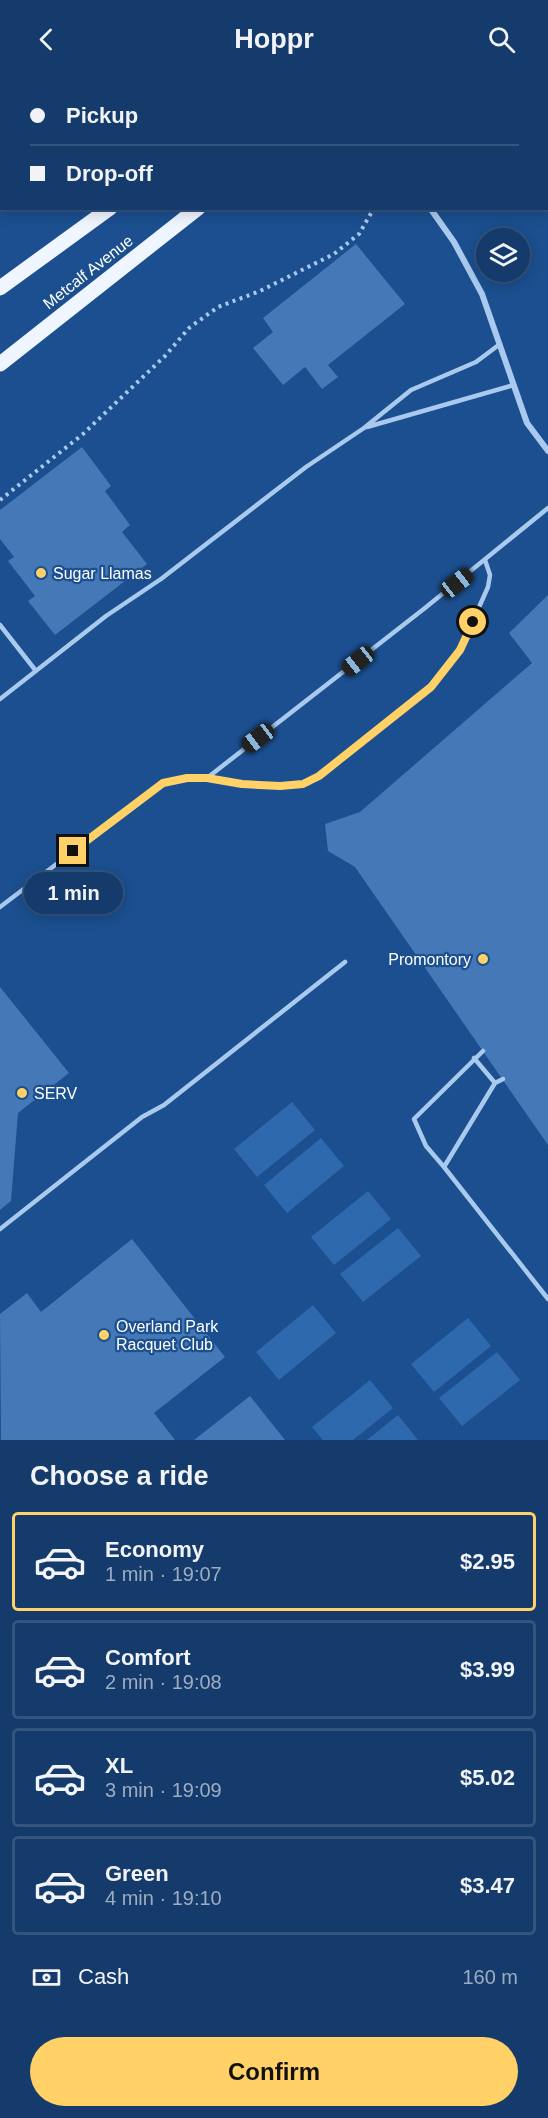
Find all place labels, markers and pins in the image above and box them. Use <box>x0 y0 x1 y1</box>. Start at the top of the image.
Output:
place label: Sugar Llamas <box>53 565 152 582</box>
marker: Sugar Llamas <box>34 566 48 580</box>
place label: Promontory <box>388 951 471 968</box>
marker: Promontory <box>476 952 490 966</box>
place label: SERV <box>34 1085 78 1102</box>
marker: SERV <box>15 1086 29 1100</box>
place label: Overland Park Racquet Club <box>116 1318 219 1353</box>
marker: Overland Park Racquet Club <box>97 1328 111 1342</box>

